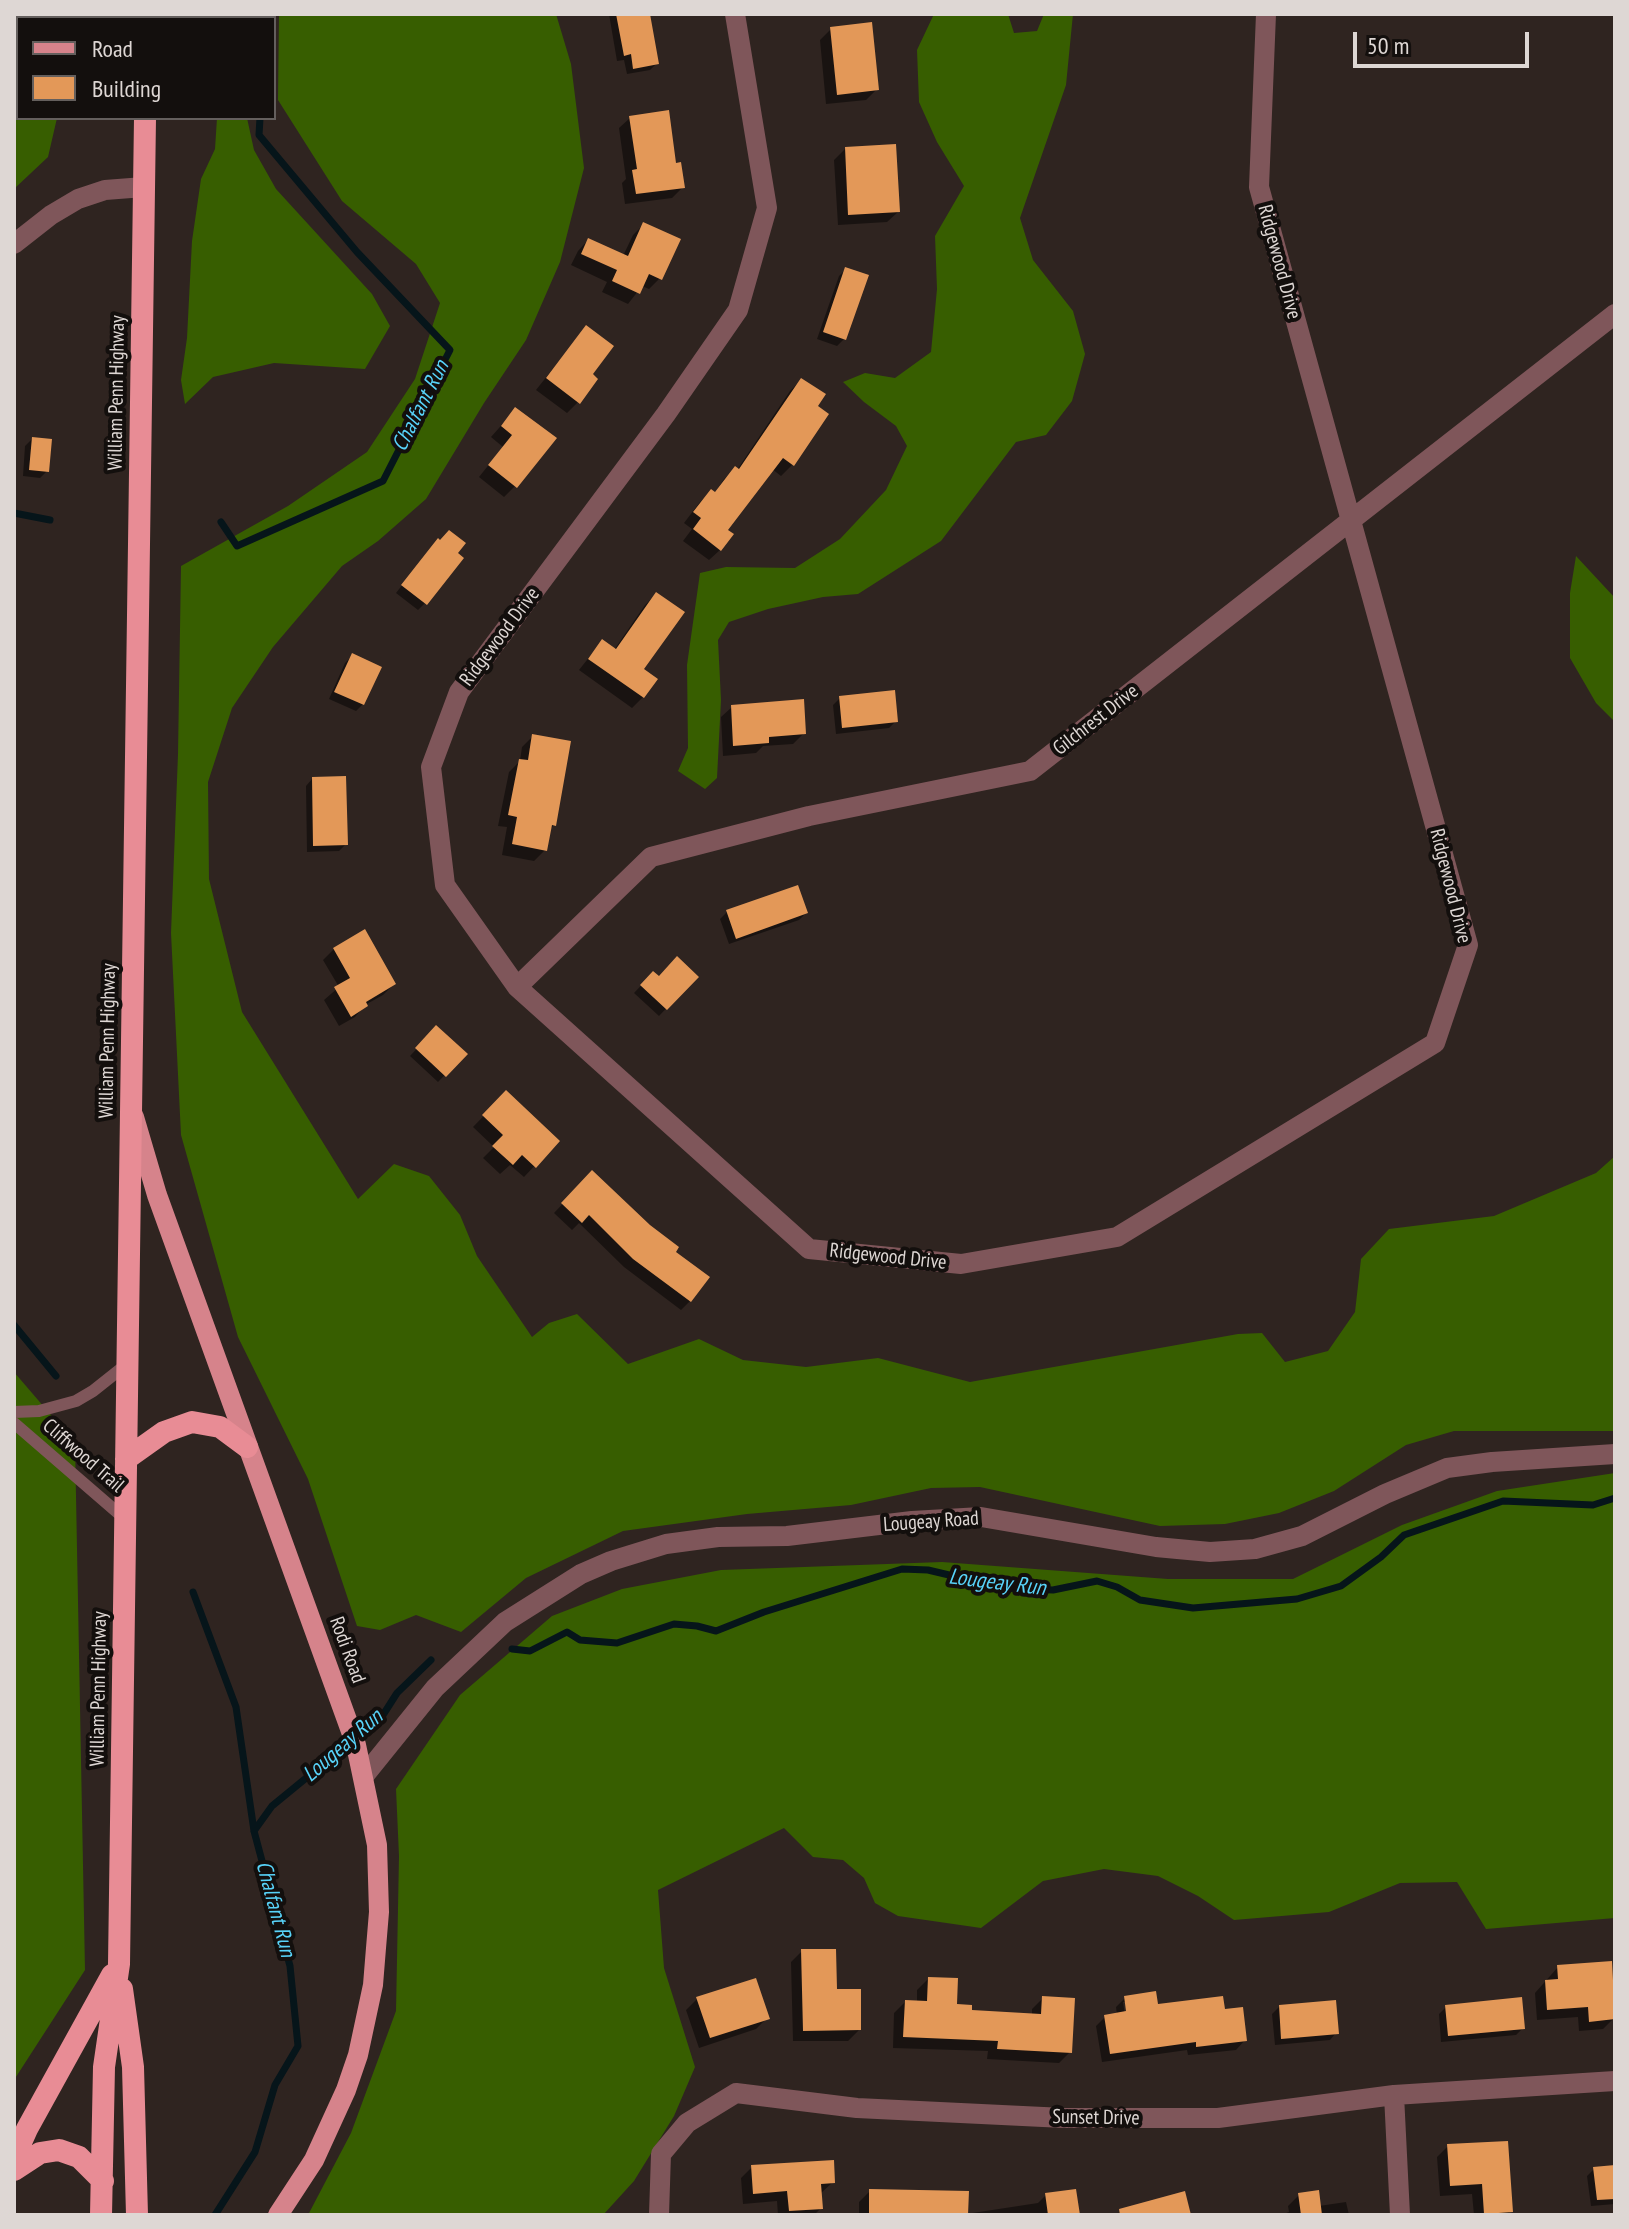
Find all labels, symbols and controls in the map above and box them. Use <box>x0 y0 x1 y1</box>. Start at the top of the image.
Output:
legend <box>16 16 276 120</box>
scale bar <box>1357 16 1533 66</box>
text: 50 m <box>1367 30 1409 61</box>
text: Road <box>92 33 133 64</box>
text: Building <box>92 73 161 104</box>
street label: Ridgewood Drive <box>1252 202 1306 322</box>
street label: William Penn Highway <box>104 315 130 471</box>
water label: Chalfant Run <box>387 356 455 456</box>
street label: Ridgewood Drive <box>455 583 545 691</box>
street label: Gilchrest Drive <box>1049 679 1143 761</box>
street label: Ridgewood Drive <box>1424 826 1476 946</box>
street label: William Penn Highway <box>95 963 121 1119</box>
street label: Ridgewood Drive <box>828 1239 948 1275</box>
street label: Cliffwood Trail <box>37 1414 129 1498</box>
street label: Lougeay Road <box>883 1507 979 1537</box>
water label: Lougeay Run <box>947 1564 1047 1602</box>
street label: William Penn Highway <box>86 1611 112 1767</box>
street label: Rodi Road <box>324 1614 370 1686</box>
water label: Lougeay Run <box>298 1704 388 1788</box>
water label: Chalfant Run <box>250 1858 300 1960</box>
street label: Sunset Drive <box>1052 2105 1140 2131</box>

